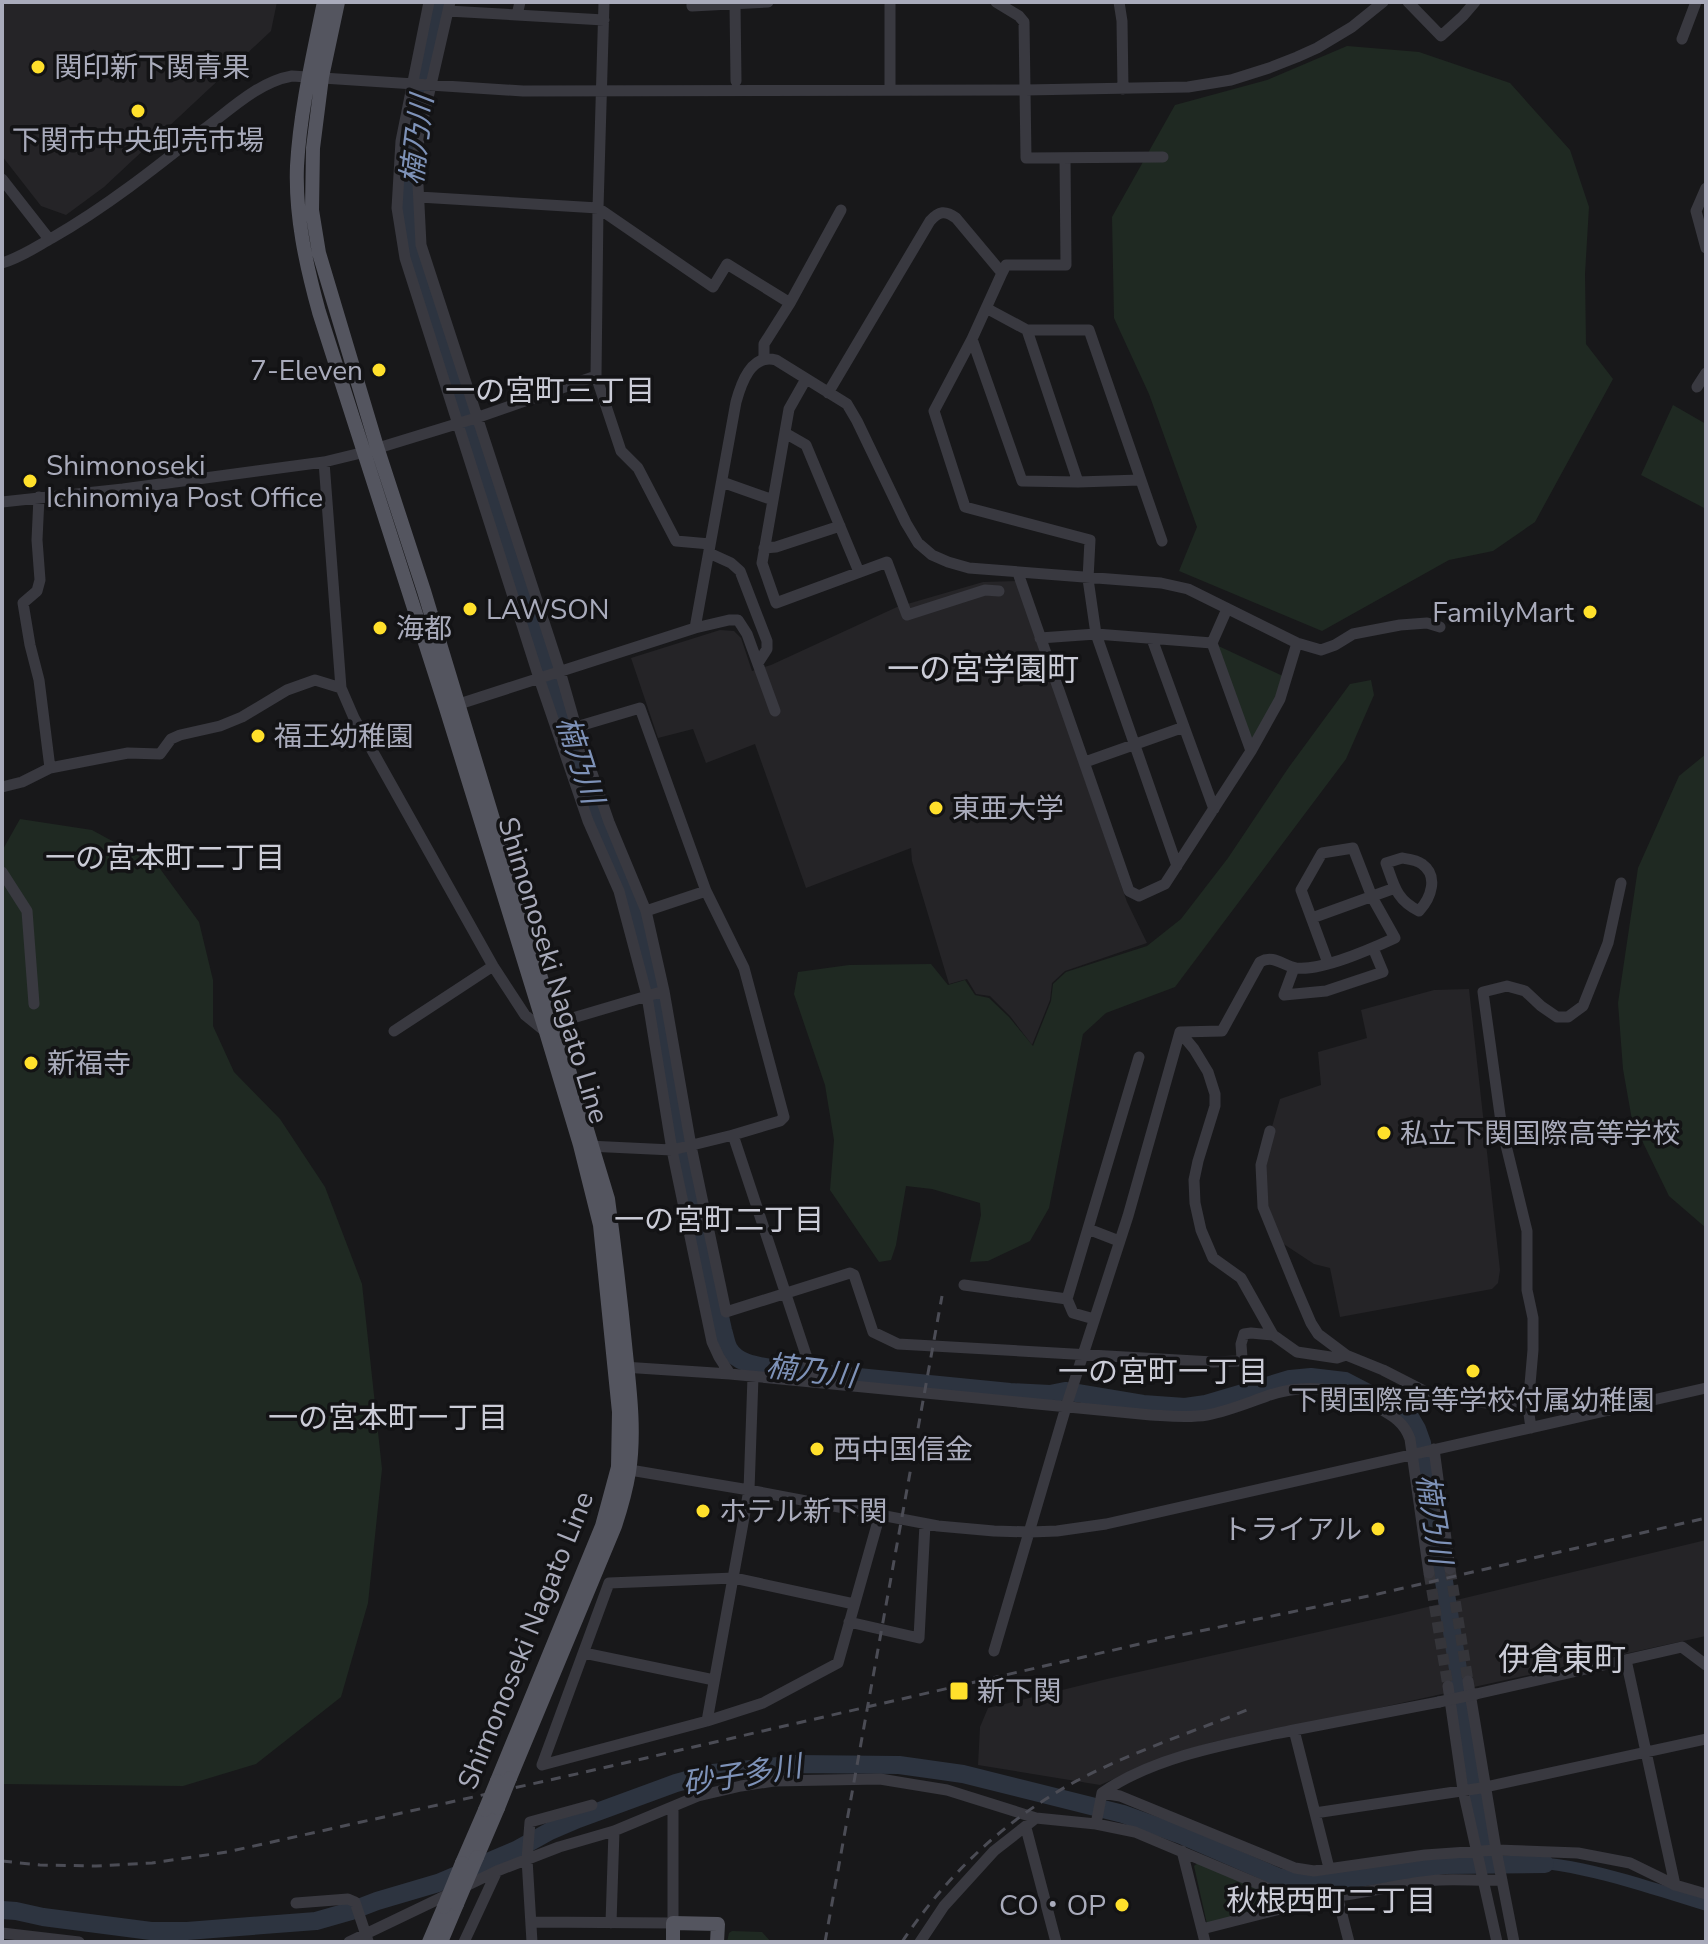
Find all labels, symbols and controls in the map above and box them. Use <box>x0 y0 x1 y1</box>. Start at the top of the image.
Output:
place label: 関印新下関青果 <box>54 49 250 87</box>
marker: 関印新下関青果 <box>29 58 47 76</box>
water label: 楠乃川 <box>392 90 444 187</box>
marker: 下関市中央卸売市場 <box>129 102 147 120</box>
place label: 下関市中央卸売市場 <box>12 122 264 160</box>
place label: 7-Eleven <box>250 352 363 390</box>
marker: 7-Eleven <box>370 361 388 379</box>
district label: 一の宮町三丁目 <box>445 371 655 412</box>
place label: Shimonoseki Ichinomiya Post Office <box>46 447 323 517</box>
marker: Shimonoseki Ichinomiya Post Office <box>21 472 39 490</box>
place label: LAWSON <box>486 591 609 629</box>
place label: FamilyMart <box>1432 594 1574 632</box>
marker: LAWSON <box>461 600 479 618</box>
marker: FamilyMart <box>1581 603 1599 621</box>
place label: 海都 <box>396 610 452 648</box>
marker: 海都 <box>371 619 389 637</box>
district label: 一の宮学園町 <box>887 648 1079 691</box>
water label: 楠乃川 <box>546 711 614 812</box>
place label: 福王幼稚園 <box>274 718 414 756</box>
marker: 福王幼稚園 <box>249 727 267 745</box>
place label: 東亜大学 <box>952 790 1064 828</box>
marker: 東亜大学 <box>927 799 945 817</box>
street label: Shimonoseki Nagato Line <box>488 812 618 1128</box>
district label: 一の宮本町二丁目 <box>45 838 285 879</box>
place label: 新福寺 <box>47 1045 131 1083</box>
marker: 新福寺 <box>22 1054 40 1072</box>
place label: 私立下関国際高等学校 <box>1400 1115 1680 1153</box>
marker: 私立下関国際高等学校 <box>1375 1124 1393 1142</box>
district label: 一の宮町二丁目 <box>614 1200 824 1241</box>
water label: 楠乃川 <box>764 1346 861 1398</box>
district label: 一の宮町一丁目 <box>1058 1352 1268 1393</box>
marker: 下関国際高等学校付属幼稚園 <box>1464 1362 1482 1380</box>
place label: 下関国際高等学校付属幼稚園 <box>1291 1382 1655 1420</box>
district label: 一の宮本町一丁目 <box>268 1398 508 1439</box>
place label: 西中国信金 <box>833 1431 973 1469</box>
marker: 西中国信金 <box>808 1440 826 1458</box>
water label: 楠乃川 <box>1406 1471 1461 1570</box>
street label: Shimonoseki Nagato Line <box>449 1486 603 1795</box>
place label: ホテル新下関 <box>719 1493 887 1531</box>
marker: ホテル新下関 <box>694 1502 712 1520</box>
place label: トライアル <box>1222 1511 1362 1549</box>
marker: トライアル <box>1369 1520 1387 1538</box>
district label: 伊倉東町 <box>1498 1638 1626 1681</box>
place label: 新下関 <box>977 1673 1061 1711</box>
marker: 新下関 <box>948 1680 970 1702</box>
water label: 砂子多川 <box>680 1745 808 1805</box>
district label: 秋根西町二丁目 <box>1226 1881 1436 1922</box>
place label: CO・OP <box>999 1887 1106 1925</box>
marker: CO・OP <box>1113 1896 1131 1914</box>

